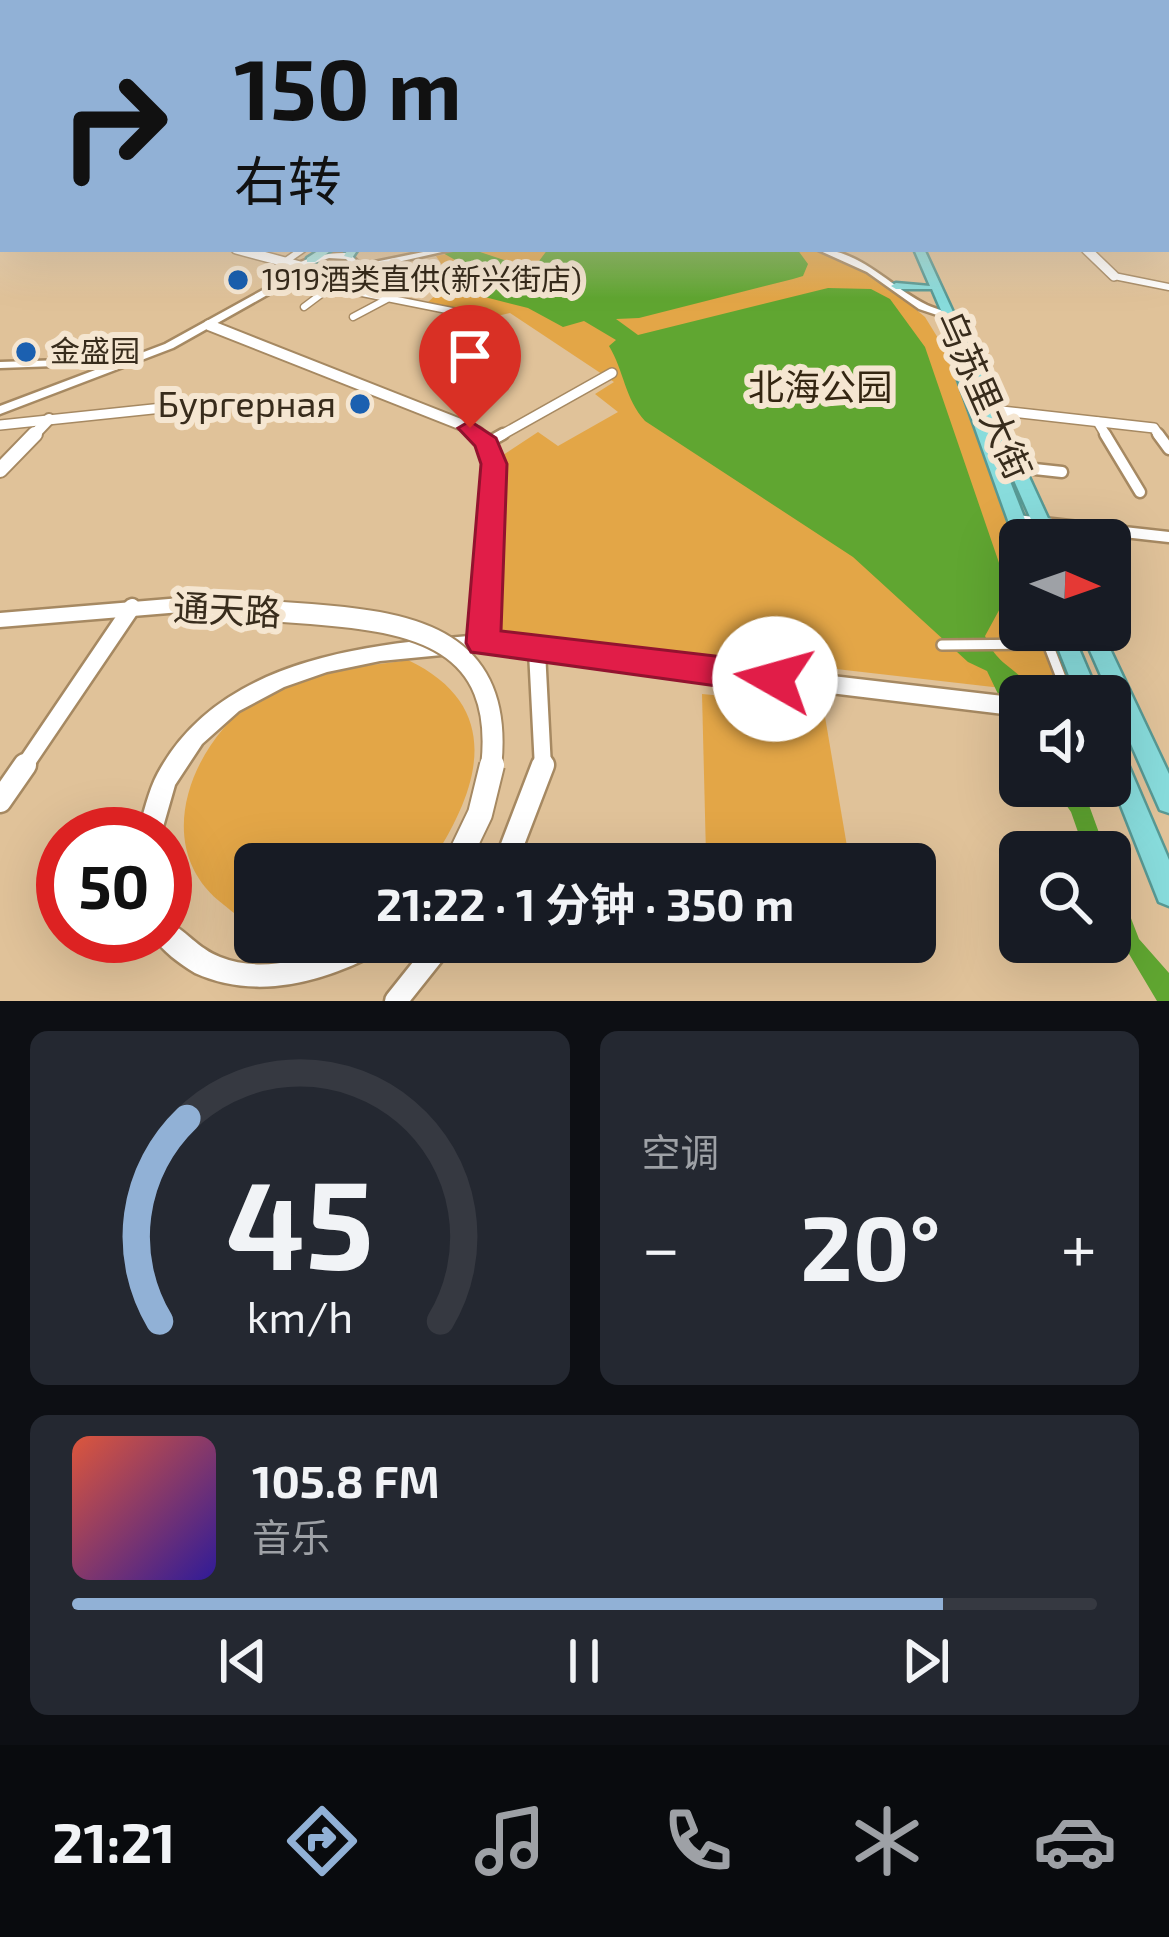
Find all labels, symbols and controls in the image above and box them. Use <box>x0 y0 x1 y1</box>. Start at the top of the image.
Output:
text: 150 m <box>234 36 462 137</box>
icon: right <box>36 48 192 204</box>
text: 右转 <box>234 147 342 212</box>
place label: 1919酒类直供(新兴街店) <box>262 260 582 296</box>
marker: 1919酒类直供(新兴街店) <box>225 267 251 293</box>
street label: 乌苏里大街 <box>929 303 1042 485</box>
pin <box>419 305 521 428</box>
icon: arrive <box>437 323 503 389</box>
place label: 金盛园 <box>50 332 140 368</box>
marker: 金盛园 <box>13 339 39 365</box>
park label: 北海公园 <box>748 364 892 407</box>
place label: Бургерная <box>157 381 336 425</box>
marker: Бургерная <box>347 391 373 417</box>
north arrow <box>999 519 1131 651</box>
map controls <box>999 519 1131 963</box>
street label: 通天路 <box>172 584 282 633</box>
position arrow <box>712 616 838 742</box>
button: sound <box>999 675 1131 807</box>
speed limit sign: 50 <box>36 807 192 963</box>
button: search <box>999 831 1131 963</box>
text: 21:22 · 1 分钟 · 350 m <box>376 876 794 930</box>
text: 空调 <box>642 1128 720 1175</box>
text: 45 <box>226 1145 374 1295</box>
text: 20° <box>800 1191 940 1299</box>
text: − <box>642 1206 680 1285</box>
text: + <box>1061 1206 1097 1285</box>
text: km/h <box>246 1290 353 1342</box>
text: 105.8 FM <box>252 1453 440 1507</box>
text: 音乐 <box>252 1513 330 1560</box>
icon: previous <box>210 1628 276 1694</box>
icon: pause <box>551 1628 617 1694</box>
icon: next <box>893 1628 959 1694</box>
icon: directions <box>280 1799 364 1883</box>
icon: music <box>468 1799 552 1883</box>
icon: phone <box>656 1799 740 1883</box>
icon: climate <box>845 1799 929 1883</box>
icon: car <box>1033 1799 1117 1883</box>
text: 21:21 <box>52 1809 175 1874</box>

